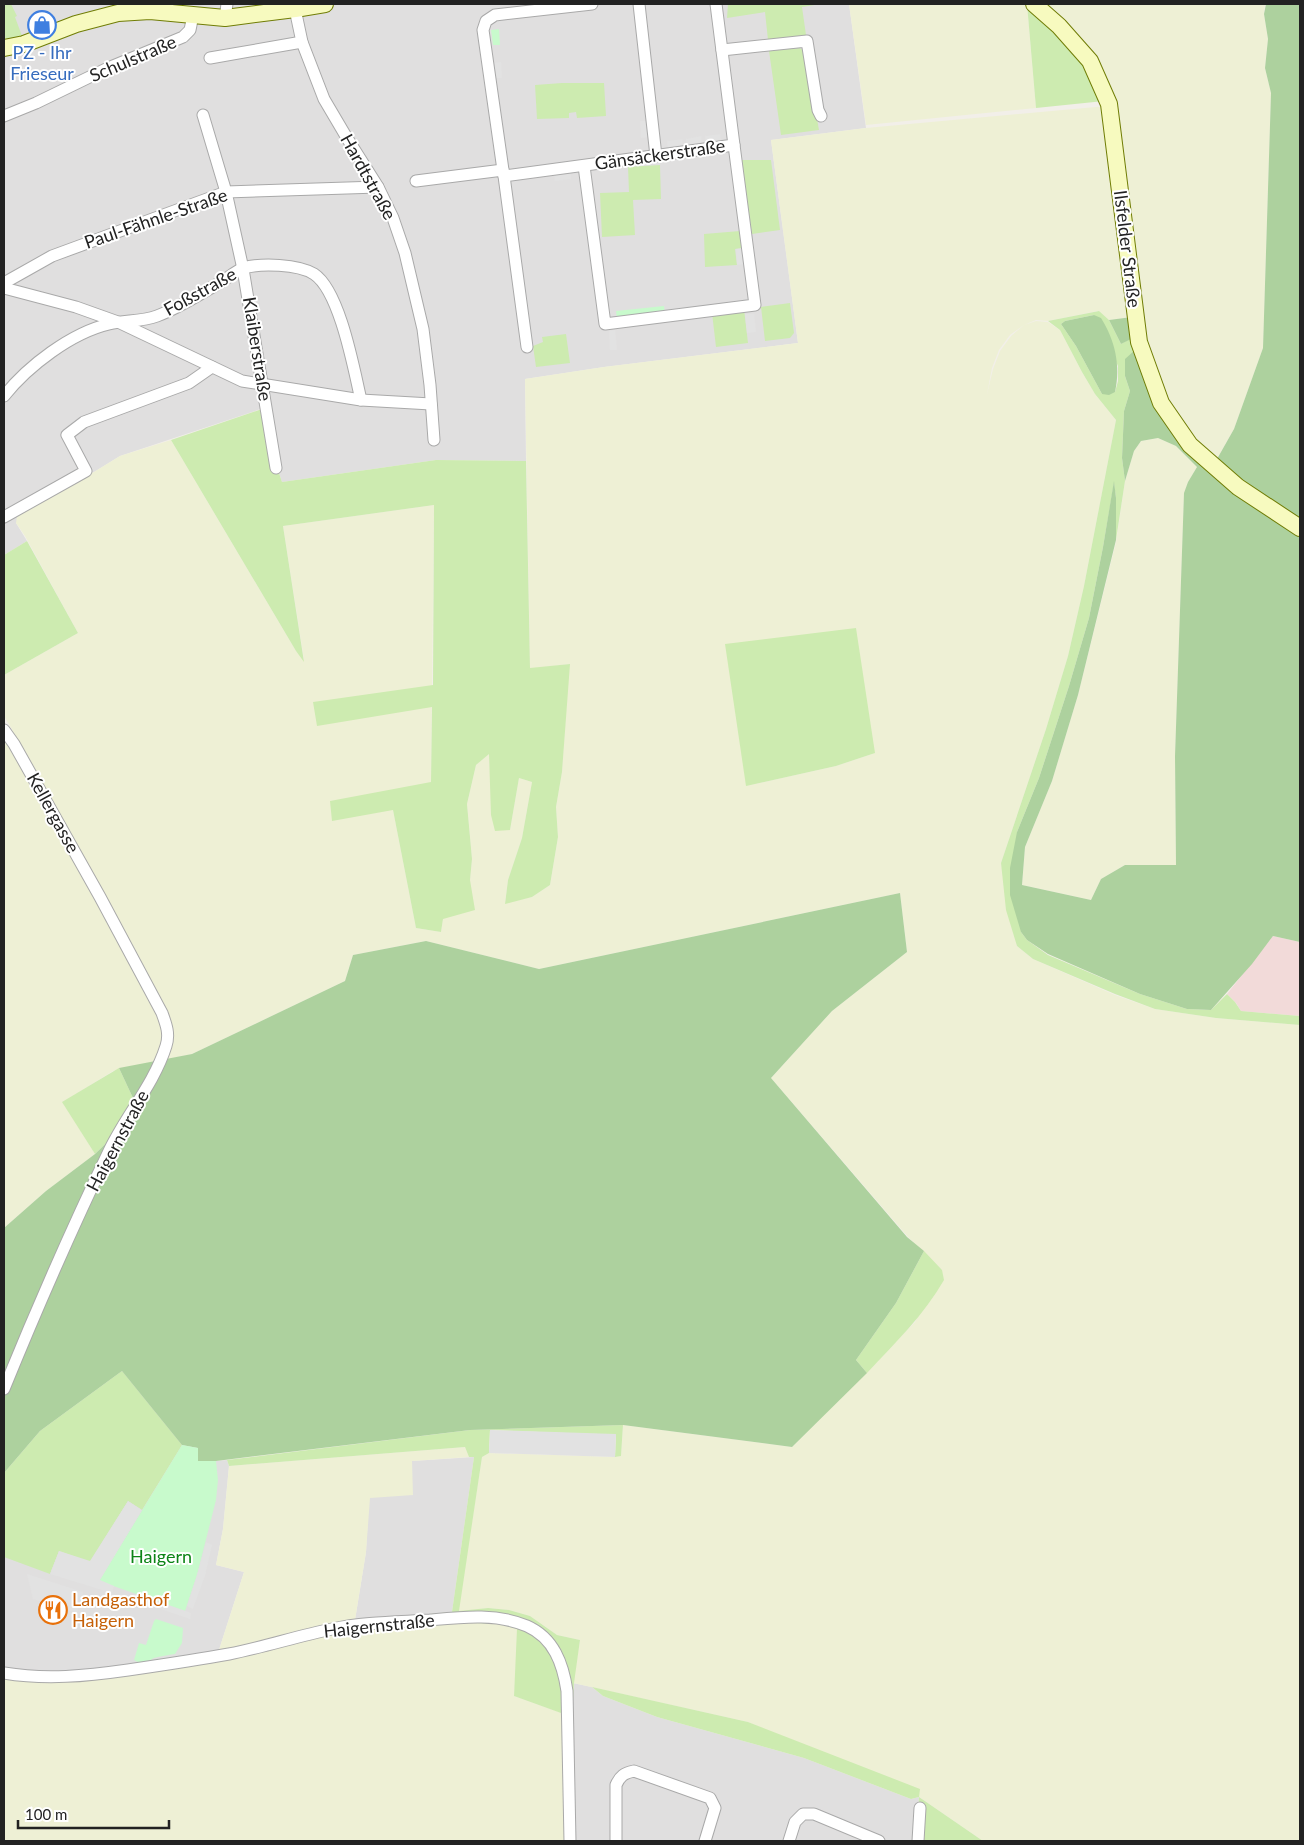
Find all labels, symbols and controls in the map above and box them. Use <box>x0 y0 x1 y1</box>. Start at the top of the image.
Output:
shop icon: PZ - Ihr Frieseur <box>27 10 57 40</box>
street label: Schulstraße <box>86 30 179 86</box>
place label: PZ - Ihr Frieseur <box>10 41 74 84</box>
street label: Hardtstraße <box>336 130 401 223</box>
street label: Gänsäckerstraße <box>593 134 727 174</box>
street label: Paul-Fähnle-Straße <box>81 183 230 253</box>
street label: Ilsfelder Straße <box>1110 189 1146 309</box>
street label: Foßstraße <box>159 262 240 320</box>
street label: Klaiberstraße <box>239 295 277 402</box>
street label: Kellergasse <box>23 768 85 857</box>
street label: Haigernstraße <box>81 1086 153 1195</box>
park label: Haigern <box>130 1545 192 1567</box>
place label: Landgasthof Haigern <box>72 1588 170 1631</box>
restaurant icon: Landgasthof Haigern <box>38 1595 68 1625</box>
street label: Haigernstraße <box>322 1608 436 1642</box>
scale bar <box>18 1798 169 1830</box>
text: 100 m <box>25 1805 67 1823</box>

